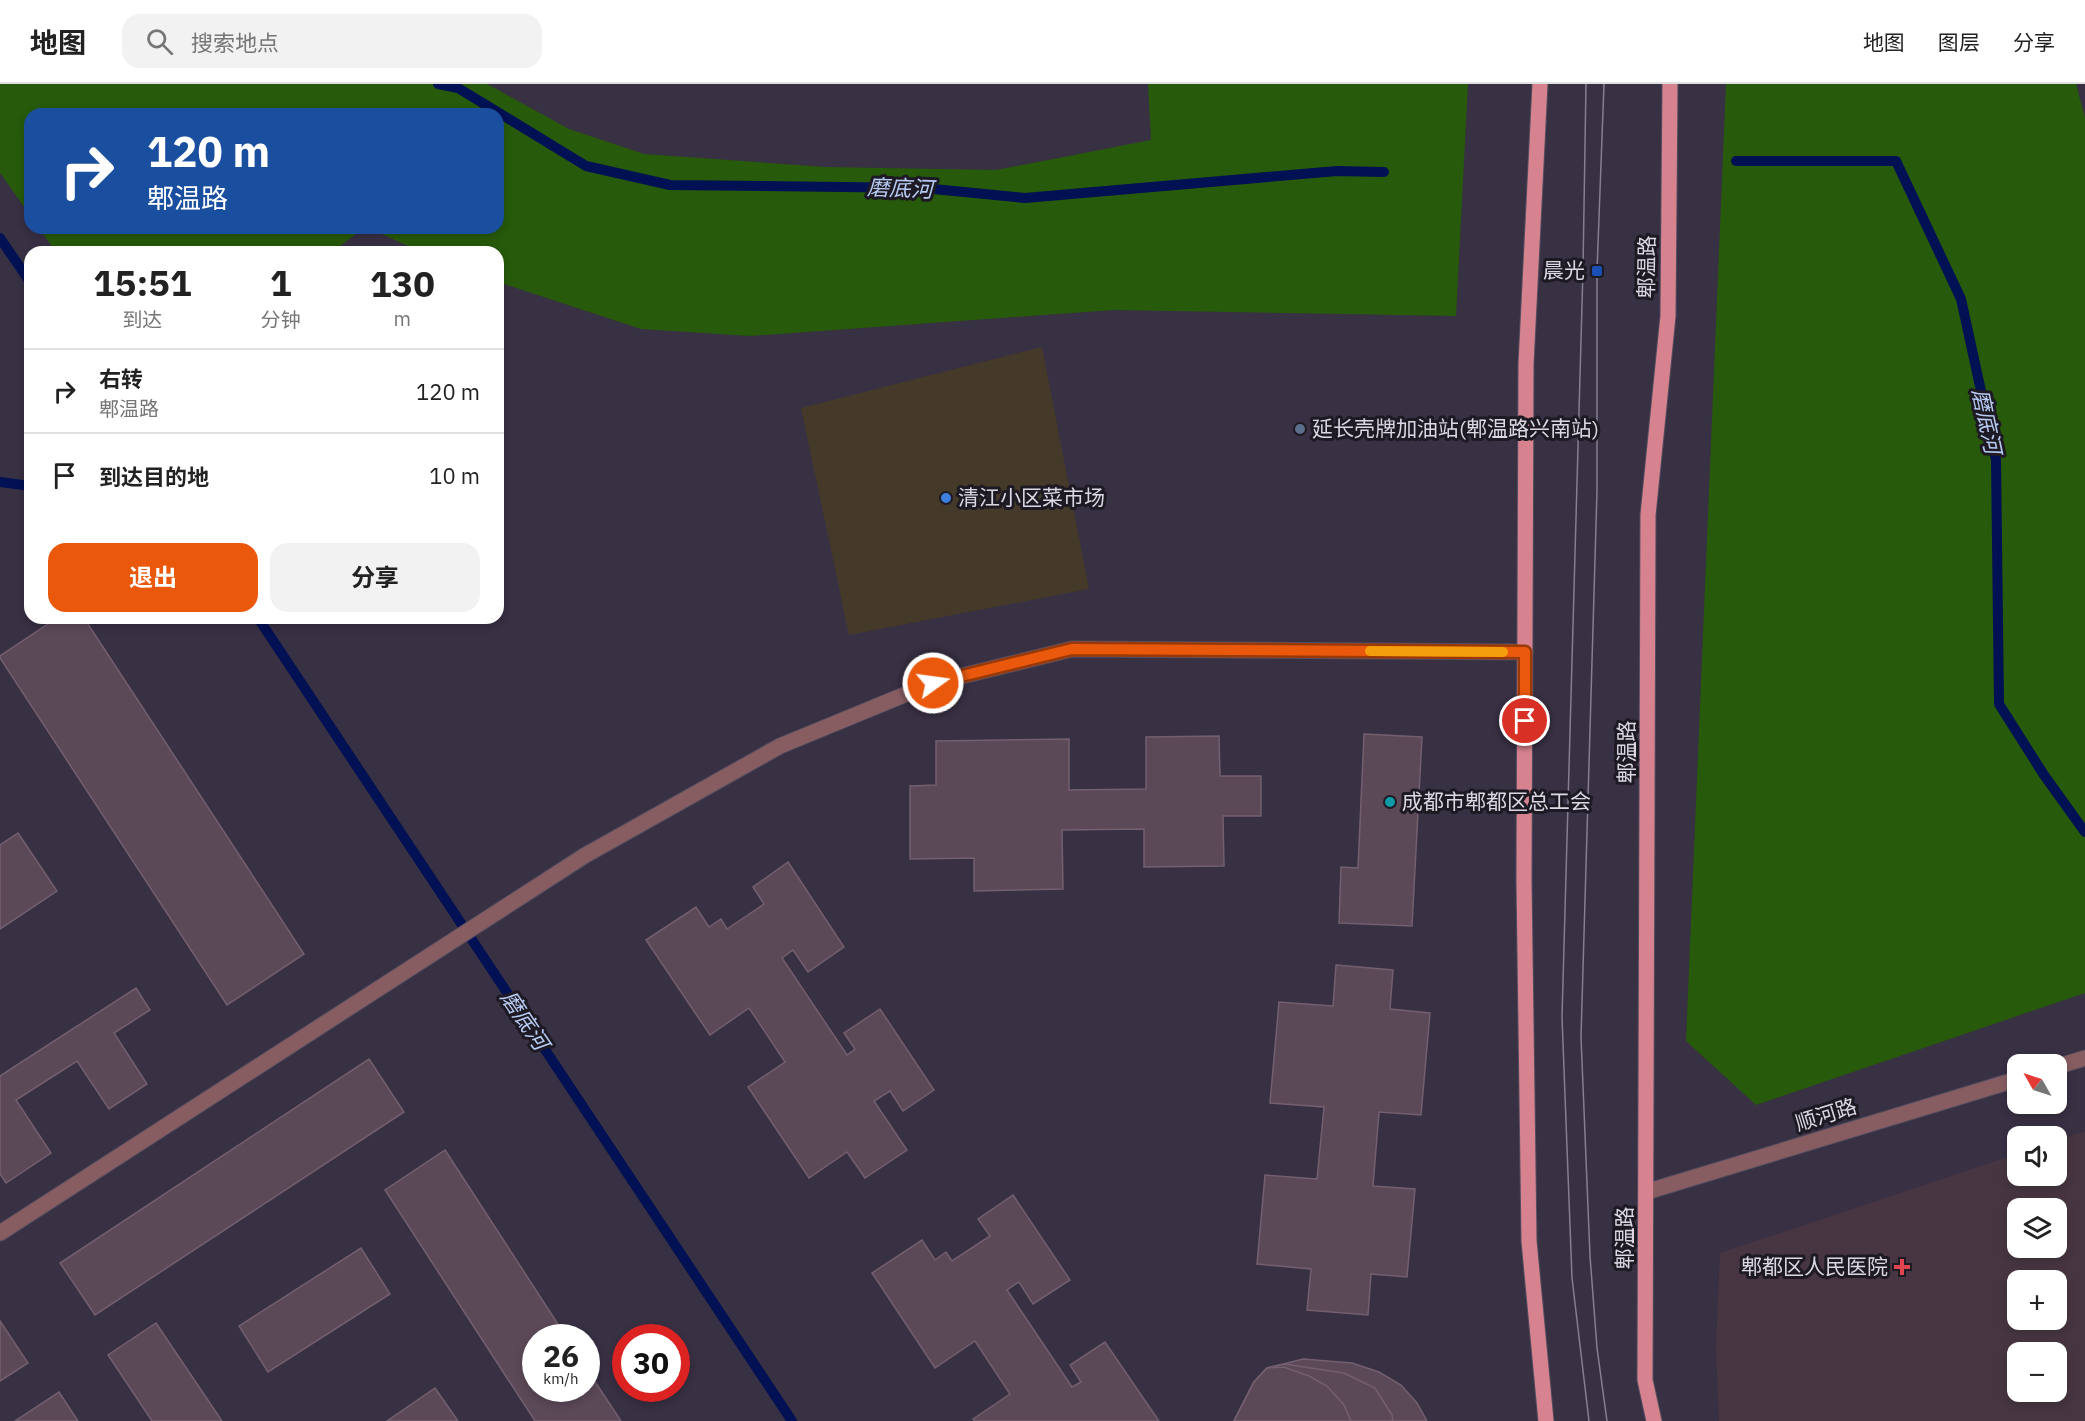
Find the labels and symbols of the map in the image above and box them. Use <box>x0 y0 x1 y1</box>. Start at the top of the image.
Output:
water label: 磨底河 <box>867 172 937 203</box>
street label: 郫温路 <box>1631 235 1661 299</box>
place label: 晨光 <box>1543 256 1585 284</box>
marker: 晨光 <box>1590 264 1604 278</box>
water label: 磨底河 <box>1966 386 2009 460</box>
place label: 延长壳牌加油站(郫温路兴南站) <box>1312 414 1599 442</box>
marker: 延长壳牌加油站(郫温路兴南站) <box>1293 422 1307 436</box>
place label: 清江小区菜市场 <box>958 483 1105 511</box>
marker: 清江小区菜市场 <box>939 491 953 505</box>
position arrow <box>901 651 965 715</box>
pin <box>1499 695 1550 746</box>
street label: 郫温路 <box>1612 721 1640 784</box>
place label: 成都市郫都区总工会 <box>1402 787 1591 815</box>
marker: 成都市郫都区总工会 <box>1383 795 1397 809</box>
water label: 磨底河 <box>495 984 558 1058</box>
north arrow <box>2007 1054 2067 1114</box>
street label: 顺河路 <box>1791 1091 1860 1137</box>
street label: 郫温路 <box>1610 1207 1638 1270</box>
place label: 郫都区人民医院 <box>1741 1252 1888 1280</box>
marker: 郫都区人民医院 <box>1893 1258 1911 1276</box>
speed limit sign: 30 <box>612 1324 690 1402</box>

